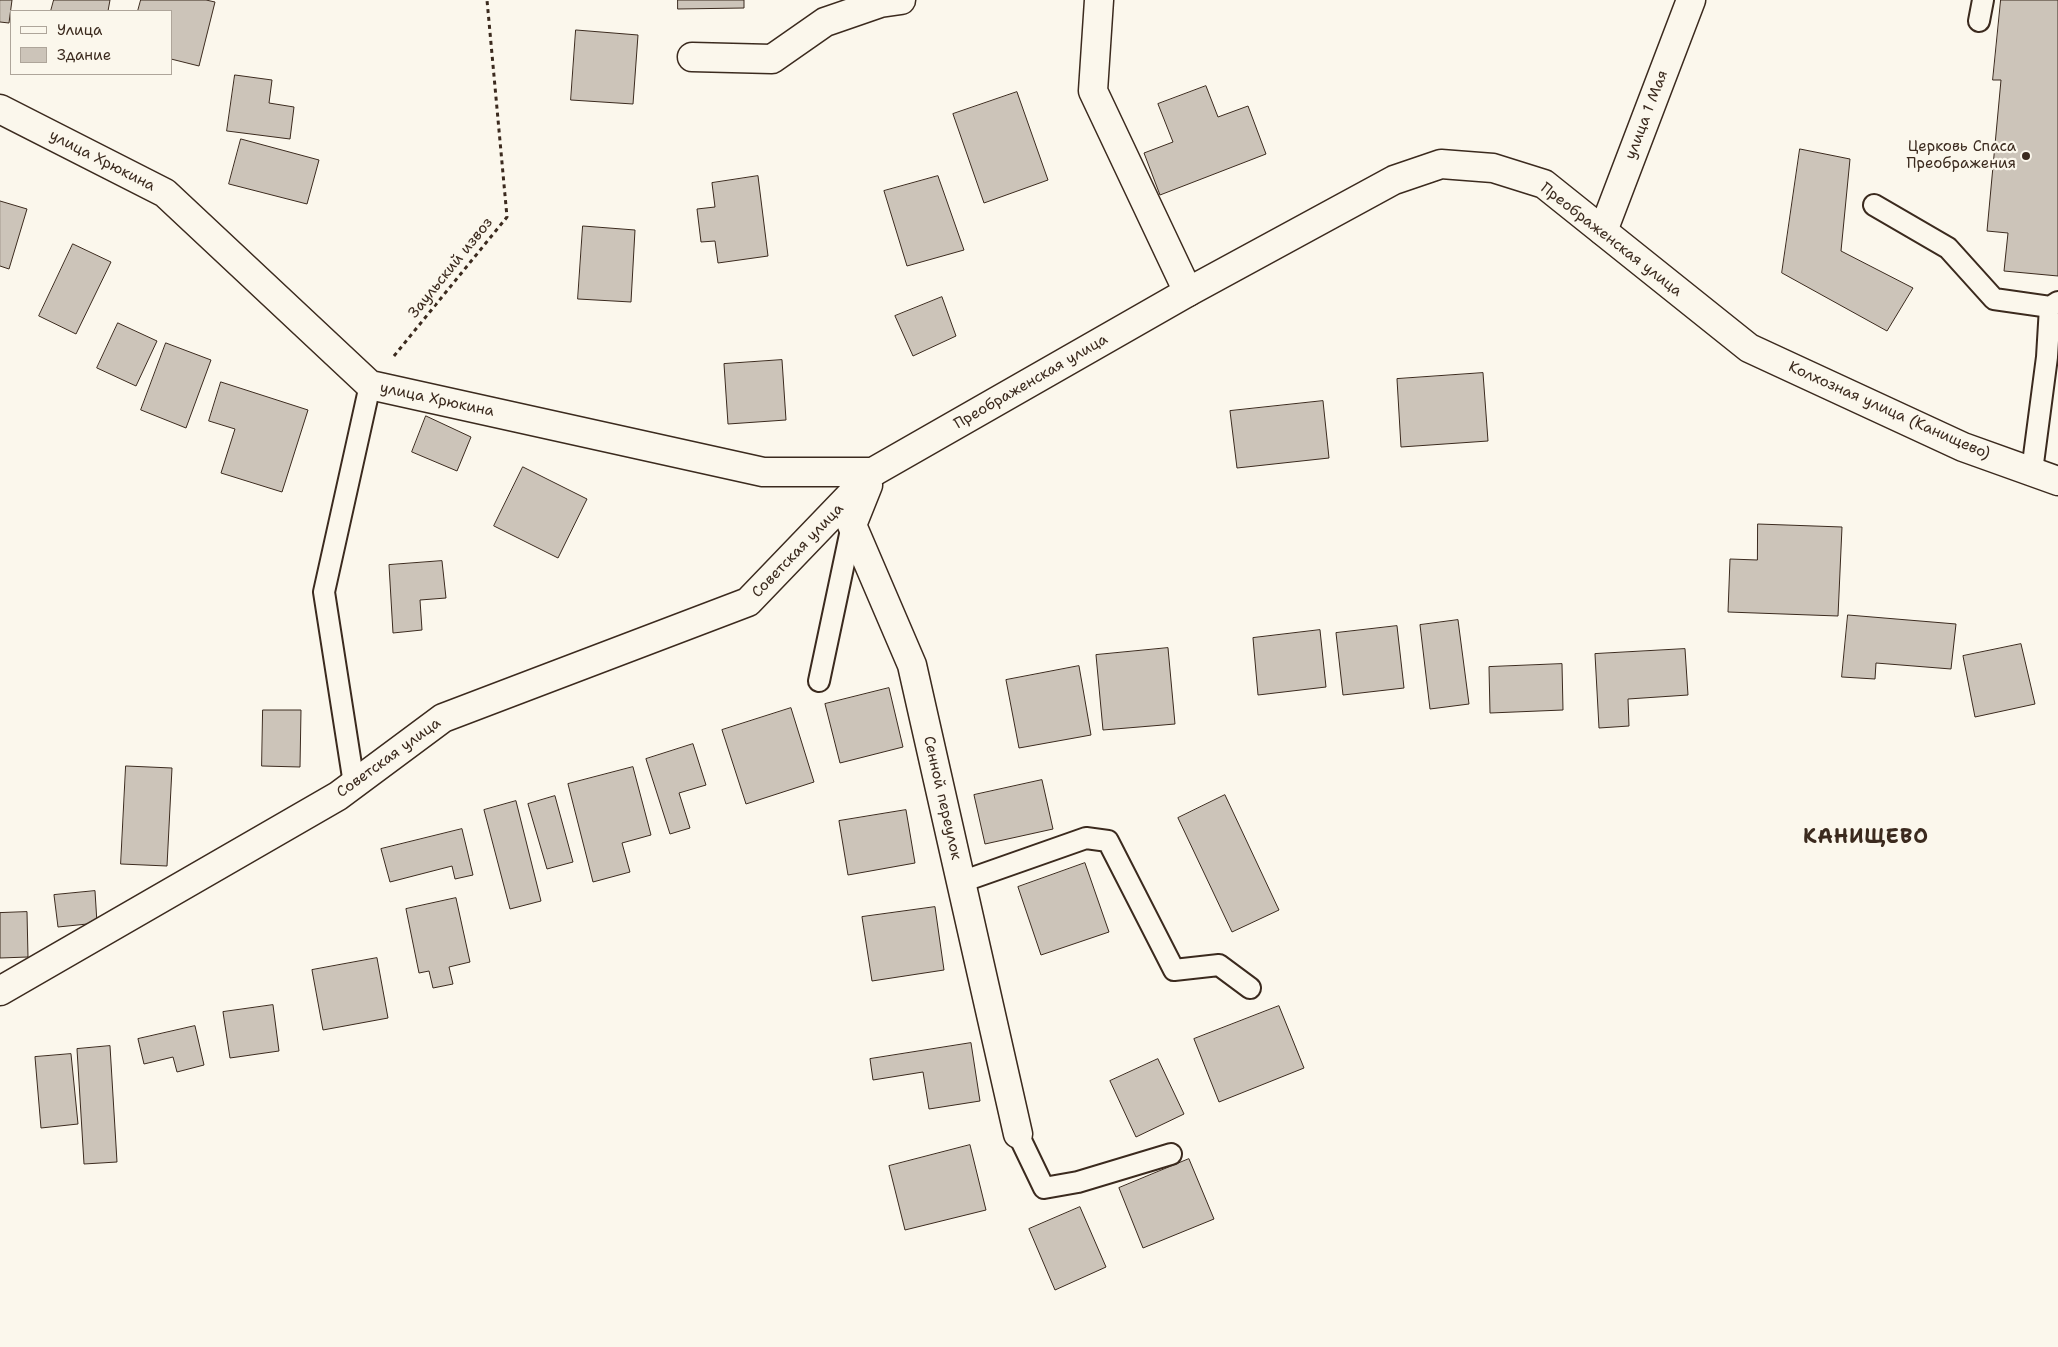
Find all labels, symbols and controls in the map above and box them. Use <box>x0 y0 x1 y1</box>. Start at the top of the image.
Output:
legend <box>10 10 172 75</box>
text: Улица <box>57 20 102 40</box>
text: Здание <box>57 45 111 65</box>
street label: улица 1 Мая <box>1622 68 1672 162</box>
street label: улица Хрюкина <box>46 127 158 195</box>
place label: Церковь Спаса Преображения <box>1906 138 2016 173</box>
marker: Церковь Спаса Преображения <box>2020 150 2032 162</box>
street label: Преображенская улица <box>1537 179 1685 301</box>
street label: Заульский извоз <box>405 214 497 322</box>
street label: Преображенская улица <box>951 331 1111 433</box>
street label: Колхозная улица (Канищево) <box>1785 358 1993 464</box>
street label: улица Хрюкина <box>378 379 496 421</box>
street label: Советская улица <box>748 500 848 602</box>
street label: Советская улица <box>334 714 444 802</box>
street label: Сенной переулок <box>919 734 965 862</box>
district label: КАНИЩЕВО <box>1802 826 1930 850</box>

